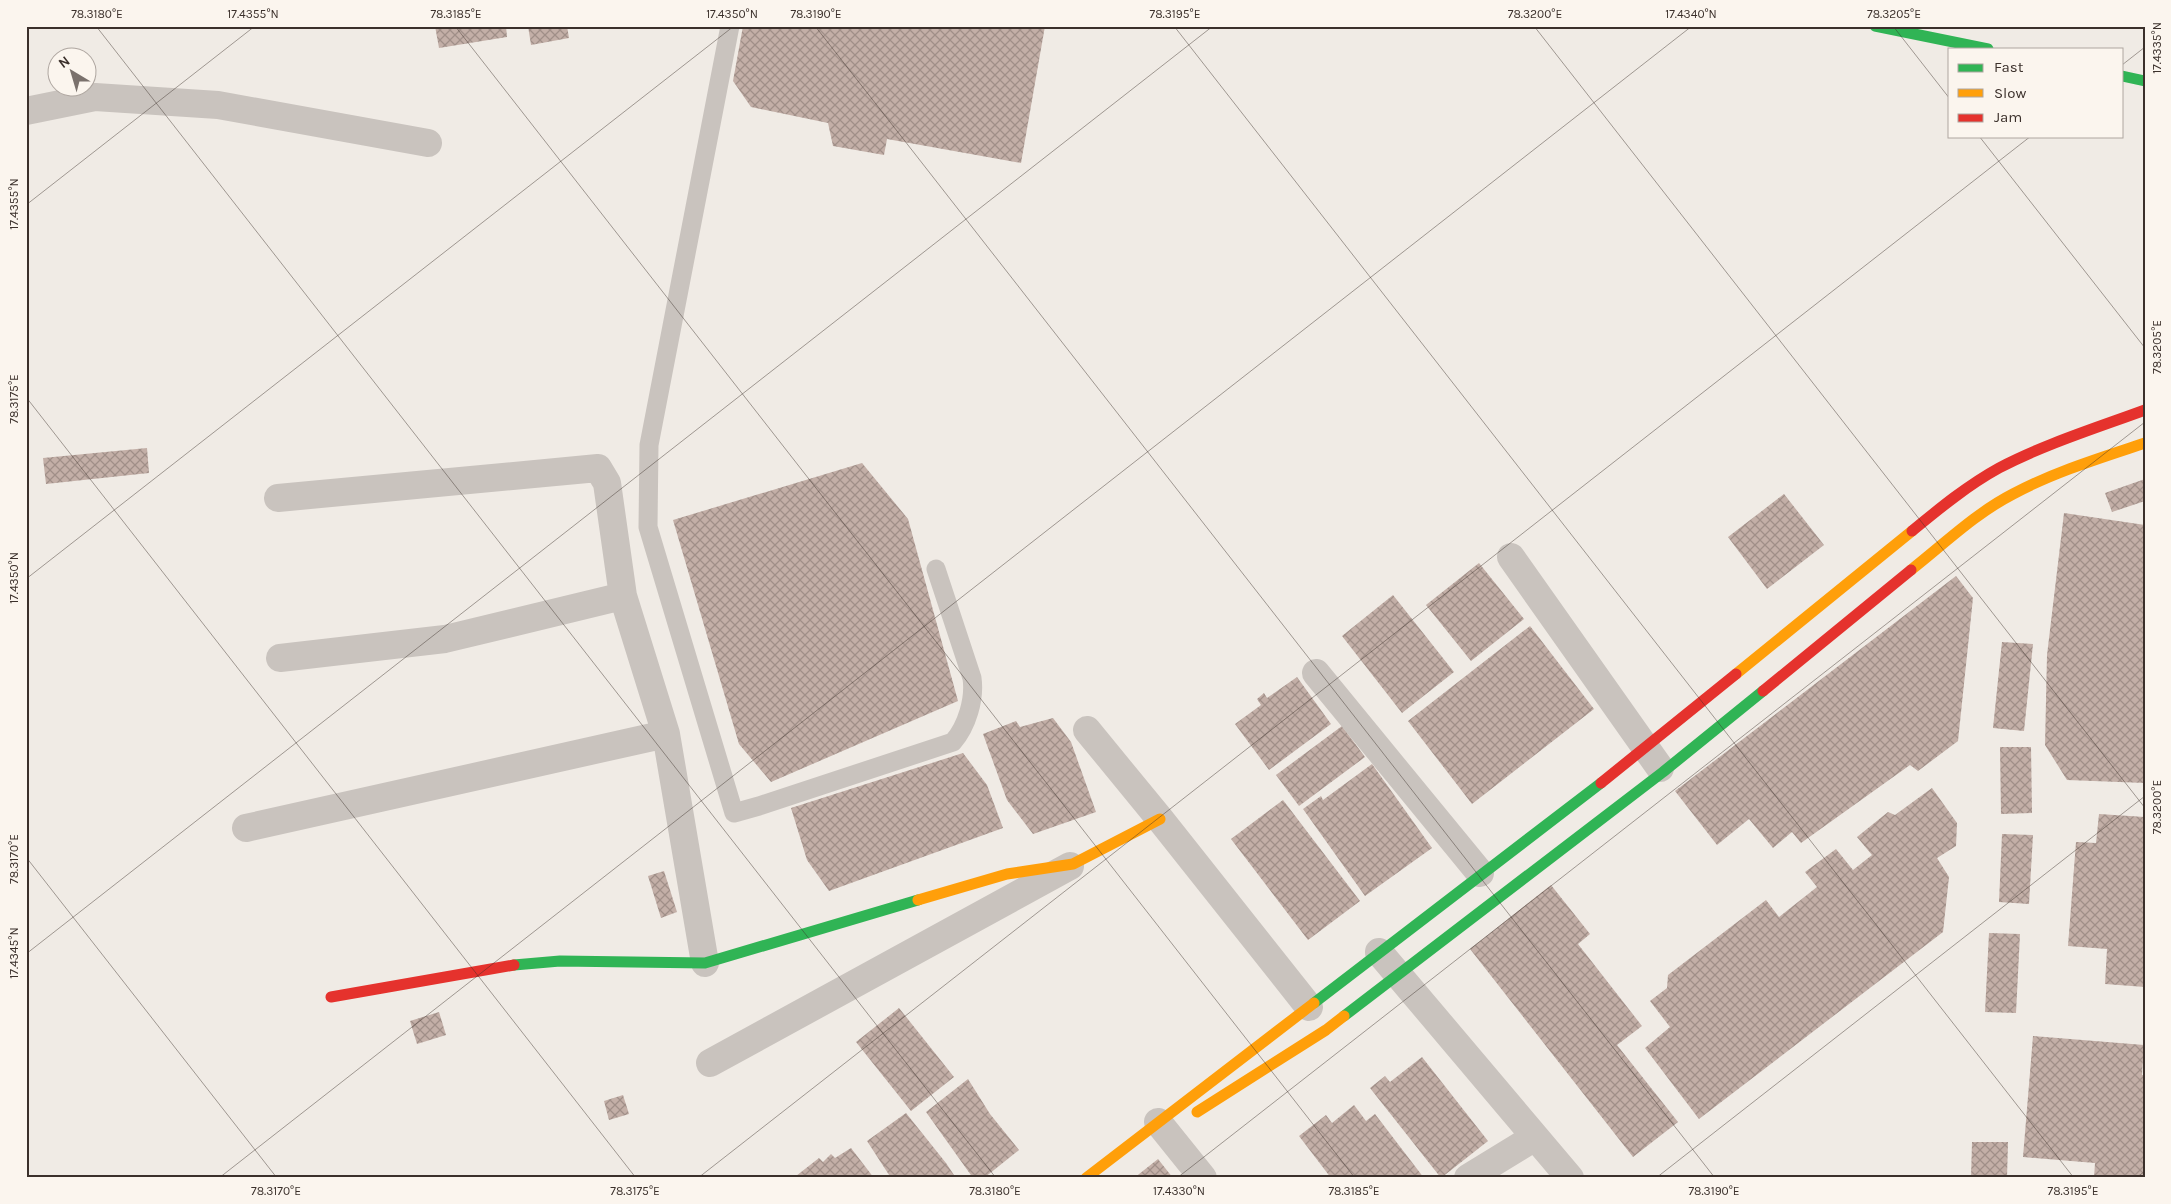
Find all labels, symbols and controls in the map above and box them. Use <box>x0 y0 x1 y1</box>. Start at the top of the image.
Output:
text: 78.3180°E <box>71 7 123 21</box>
text: 17.4355°N <box>227 7 279 21</box>
text: 78.3185°E <box>430 7 482 21</box>
text: 17.4350°N <box>706 7 758 21</box>
text: 78.3190°E <box>790 7 842 21</box>
text: 78.3195°E <box>1150 7 1200 21</box>
text: 78.3200°E <box>1508 7 1562 21</box>
text: 17.4340°N <box>1665 7 1717 21</box>
text: 78.3205°E <box>1867 7 1921 21</box>
text: 17.4335°N <box>2150 22 2164 74</box>
north arrow <box>48 48 98 98</box>
legend <box>1948 48 2124 138</box>
text: N <box>55 52 73 72</box>
text: Fast <box>1994 58 2024 76</box>
text: Slow <box>1994 84 2026 102</box>
text: Jam <box>1994 108 2022 126</box>
text: 17.4355°N <box>7 178 21 230</box>
text: 78.3205°E <box>2150 320 2164 374</box>
text: 78.3175°E <box>7 374 21 424</box>
text: 17.4350°N <box>7 552 21 604</box>
text: 78.3200°E <box>2150 780 2164 834</box>
text: 78.3170°E <box>7 834 21 884</box>
text: 17.4345°N <box>7 927 21 979</box>
text: 78.3170°E <box>251 1184 301 1198</box>
text: 78.3175°E <box>610 1184 660 1198</box>
text: 78.3180°E <box>969 1184 1021 1198</box>
text: 17.4330°N <box>1153 1184 1205 1198</box>
text: 78.3185°E <box>1328 1184 1380 1198</box>
text: 78.3190°E <box>1688 1184 1740 1198</box>
text: 78.3195°E <box>2048 1184 2098 1198</box>

